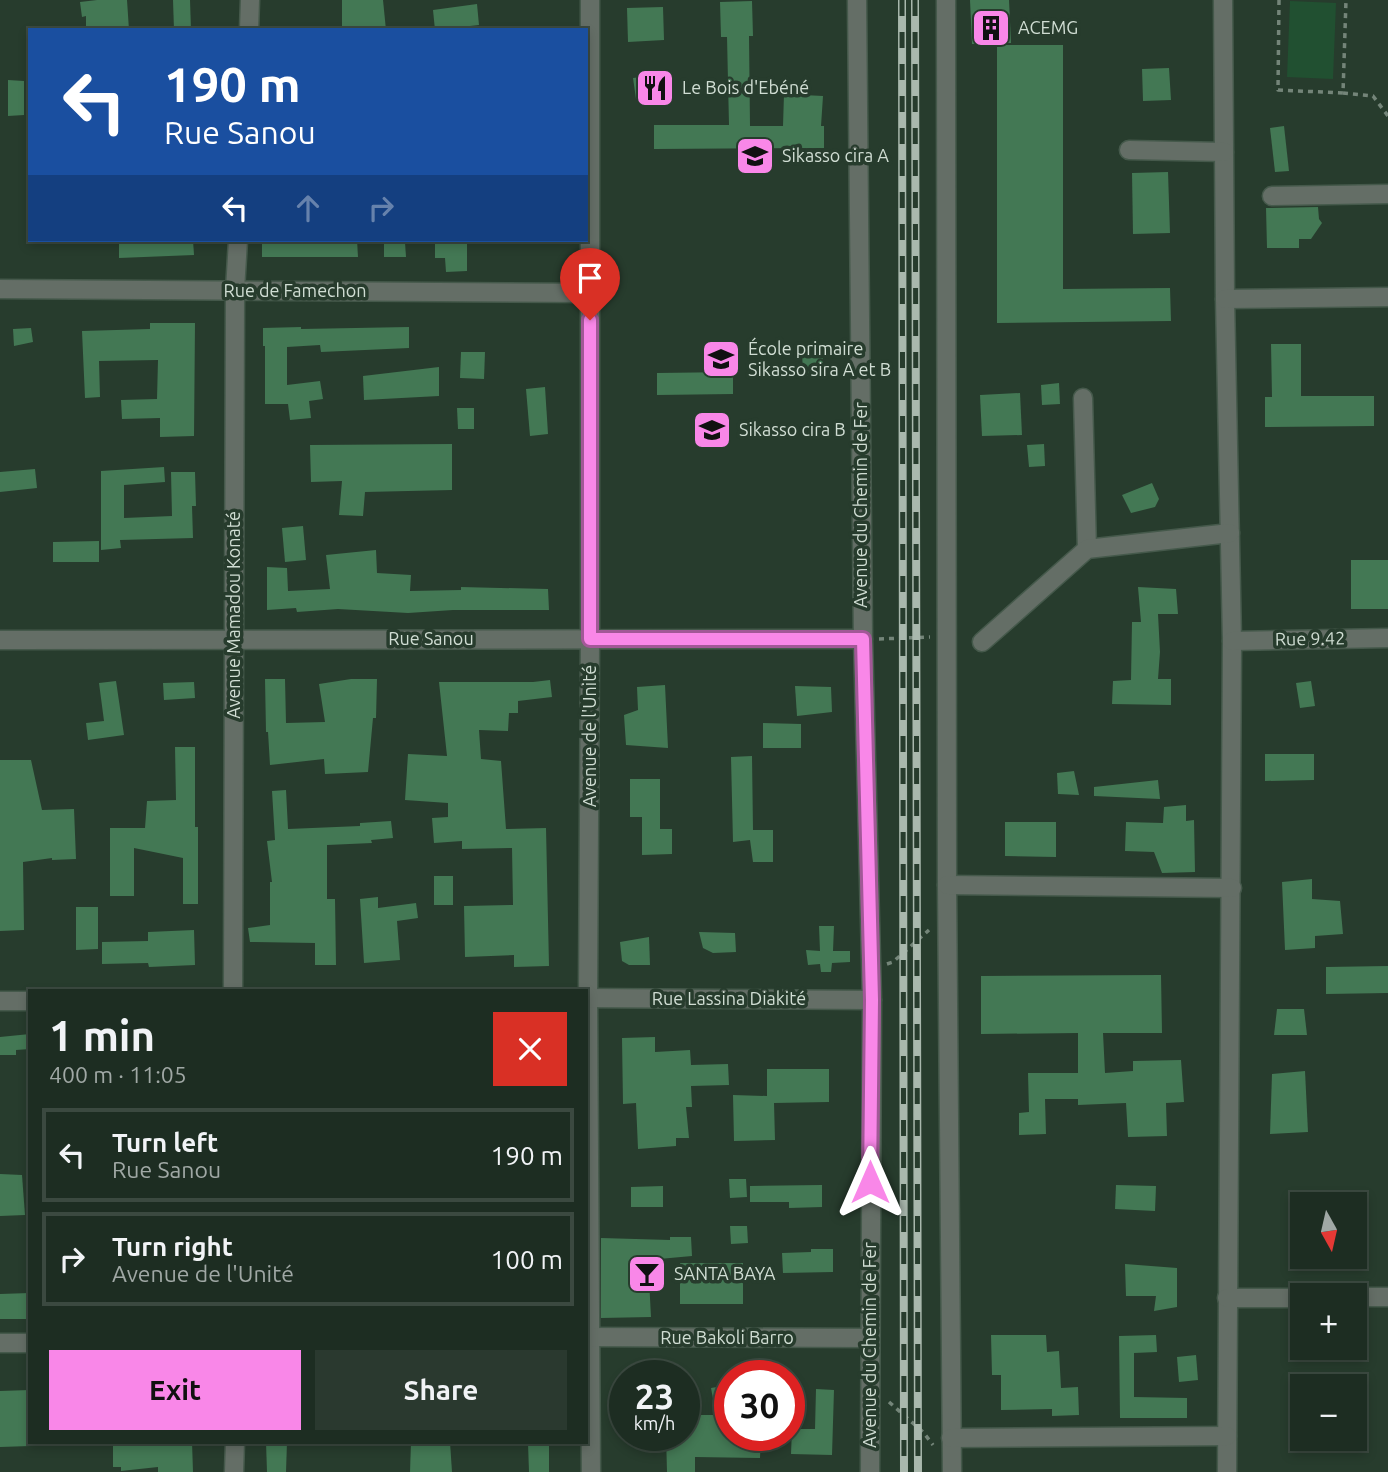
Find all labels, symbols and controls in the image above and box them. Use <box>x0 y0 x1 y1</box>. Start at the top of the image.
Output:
building icon: ACEMG <box>970 7 1012 49</box>
place label: ACEMG <box>1018 17 1078 37</box>
icon: left <box>49 56 140 147</box>
text: 190 m <box>164 56 301 111</box>
restaurant icon: Le Bois d'Ebéné <box>634 67 676 109</box>
place label: Le Bois d'Ebéné <box>682 77 809 97</box>
text: Rue Sanou <box>164 114 316 150</box>
school or university icon: Sikasso cira A <box>734 135 776 177</box>
place label: Sikasso cira A <box>782 145 889 165</box>
icon: left <box>216 189 254 227</box>
icon: ahead <box>289 189 327 227</box>
icon: right <box>362 189 400 227</box>
pin <box>560 248 620 320</box>
icon: arrive <box>571 259 609 297</box>
street label: Rue de Famechon <box>223 280 367 300</box>
place label: École primaire Sikasso sira A et B <box>748 337 891 379</box>
school or university icon: École primaire Sikasso sira A et B <box>700 338 742 380</box>
street label: Avenue du Chemin de Fer <box>850 402 870 608</box>
school or university icon: Sikasso cira B <box>691 409 733 451</box>
place label: Sikasso cira B <box>739 419 846 439</box>
street label: Avenue Mamadou Konaté <box>223 511 243 719</box>
street label: Rue 9.42 <box>1275 627 1345 649</box>
street label: Rue Sanou <box>388 628 474 648</box>
street label: Avenue de l'Unité <box>579 665 599 807</box>
street label: Rue Lassina Diakité <box>652 988 806 1008</box>
text: 1 min <box>49 1012 155 1059</box>
button: close <box>493 1012 567 1086</box>
text: 400 m · 11:05 <box>49 1062 187 1087</box>
text: Turn left <box>112 1128 218 1157</box>
icon: left <box>53 1136 91 1174</box>
text: 190 m <box>491 1141 563 1170</box>
position arrow <box>833 1145 907 1219</box>
text: Rue Sanou <box>112 1157 221 1182</box>
north arrow <box>1290 1192 1367 1269</box>
map controls <box>1290 1192 1367 1451</box>
text: Turn right <box>112 1232 233 1261</box>
icon: right <box>53 1240 91 1278</box>
street label: Avenue du Chemin de Fer <box>859 1242 879 1448</box>
text: 100 m <box>491 1245 563 1274</box>
bar icon: SANTA BAYA <box>626 1253 668 1295</box>
text: Avenue de l'Unité <box>112 1261 294 1286</box>
place label: SANTA BAYA <box>674 1263 776 1283</box>
button: + <box>1290 1283 1367 1360</box>
street label: Rue Bakoli Barro <box>660 1327 794 1347</box>
button: Exit <box>49 1350 301 1430</box>
button: Share <box>315 1350 567 1430</box>
speed limit sign: 30 <box>714 1360 805 1451</box>
button: − <box>1290 1374 1367 1451</box>
text: 23 <box>635 1376 674 1416</box>
text: km/h <box>634 1413 675 1433</box>

